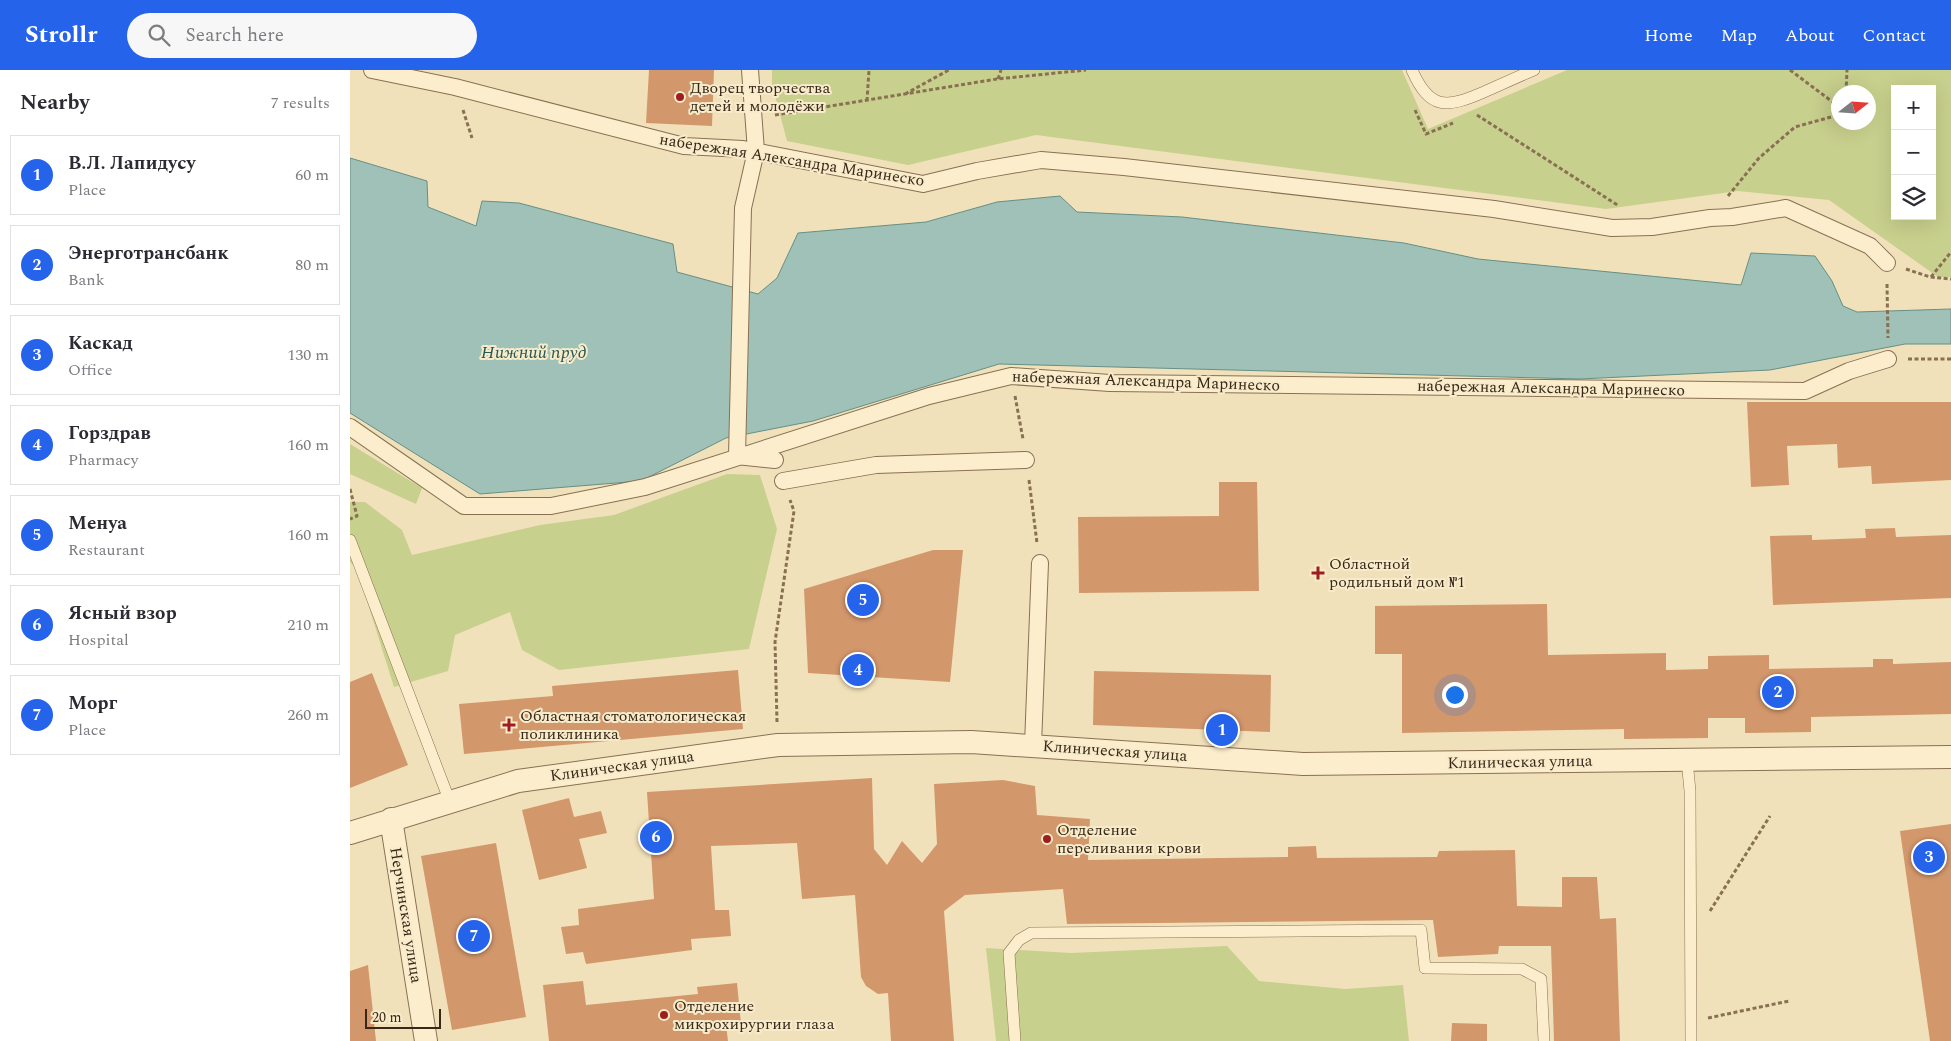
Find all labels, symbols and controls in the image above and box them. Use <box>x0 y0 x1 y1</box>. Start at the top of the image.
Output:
search box <box>127 13 477 58</box>
text: Strollr <box>25 17 97 53</box>
icon: search <box>145 21 173 49</box>
text: Search here <box>185 21 284 50</box>
text: Home <box>1644 22 1693 49</box>
text: Map <box>1721 22 1757 49</box>
text: About <box>1785 22 1835 49</box>
text: Contact <box>1863 22 1926 49</box>
place label: Дворец творчества детей и молодёжи <box>690 76 831 118</box>
north arrow <box>1831 85 1876 130</box>
map controls <box>1891 85 1936 220</box>
button: + <box>1891 85 1936 130</box>
text: Nearby <box>20 87 90 119</box>
text: 7 results <box>271 91 330 115</box>
marker: Дворец творчества детей и молодёжи <box>674 91 686 103</box>
street label: набережная Александра Маринеско <box>658 127 926 193</box>
button: − <box>1891 130 1936 175</box>
text: В.Л. Лапидусу <box>68 149 196 178</box>
text: 1 <box>33 163 41 187</box>
text: 60 m <box>295 163 329 187</box>
button: layers <box>1891 175 1936 220</box>
text: Place <box>68 178 106 202</box>
text: Энерготрансбанк <box>68 239 229 268</box>
text: 2 <box>33 253 41 277</box>
text: 80 m <box>295 253 329 277</box>
text: Bank <box>68 268 105 292</box>
text: Каскад <box>68 329 133 358</box>
water label: Нижний пруд <box>481 339 587 366</box>
text: 3 <box>33 343 41 367</box>
text: 130 m <box>287 343 329 367</box>
text: Office <box>68 358 112 382</box>
street label: набережная Александра Маринеско <box>1012 364 1280 398</box>
street label: набережная Александра Маринеско <box>1417 374 1685 402</box>
text: Горздрав <box>68 419 151 448</box>
text: 4 <box>33 433 41 457</box>
text: 160 m <box>287 433 329 457</box>
text: Pharmacy <box>68 448 138 472</box>
text: Менуа <box>68 509 127 538</box>
text: 5 <box>33 523 41 547</box>
text: 160 m <box>287 523 329 547</box>
text: Restaurant <box>68 538 145 562</box>
place label: Областной родильный дом №1 <box>1329 552 1465 594</box>
marker: Областной родильный дом №1 <box>1311 566 1325 580</box>
pin: 5 <box>847 581 879 619</box>
text: Ясный взор <box>68 599 177 628</box>
text: 6 <box>33 613 41 637</box>
text: 210 m <box>287 613 329 637</box>
text: Hospital <box>68 628 129 652</box>
pin: 4 <box>842 651 874 689</box>
pin: 2 <box>1762 673 1794 711</box>
your location <box>1442 682 1468 708</box>
text: Морг <box>68 689 117 718</box>
text: 7 <box>33 703 41 727</box>
text: 260 m <box>287 703 329 727</box>
place label: Областная стоматологическая поликлиника <box>520 704 746 746</box>
pin: 1 <box>1206 711 1238 749</box>
text: Place <box>68 718 106 742</box>
marker: Областная стоматологическая поликлиника <box>502 718 516 732</box>
street label: Клиническая улица <box>1042 734 1188 768</box>
street label: Клиническая улица <box>548 744 696 788</box>
street label: Клиническая улица <box>1447 749 1593 775</box>
pin: 6 <box>640 818 672 856</box>
place label: Отделение переливания крови <box>1057 818 1202 860</box>
marker: Отделение переливания крови <box>1041 833 1053 845</box>
pin: 3 <box>1913 838 1945 876</box>
street label: Нерчинская улица <box>383 845 429 985</box>
pin: 7 <box>458 917 490 955</box>
place label: Отделение микрохирургии глаза <box>674 994 835 1036</box>
scale bar <box>365 1006 441 1029</box>
text: 20 m <box>372 1007 402 1028</box>
marker: Отделение микрохирургии глаза <box>658 1009 670 1021</box>

